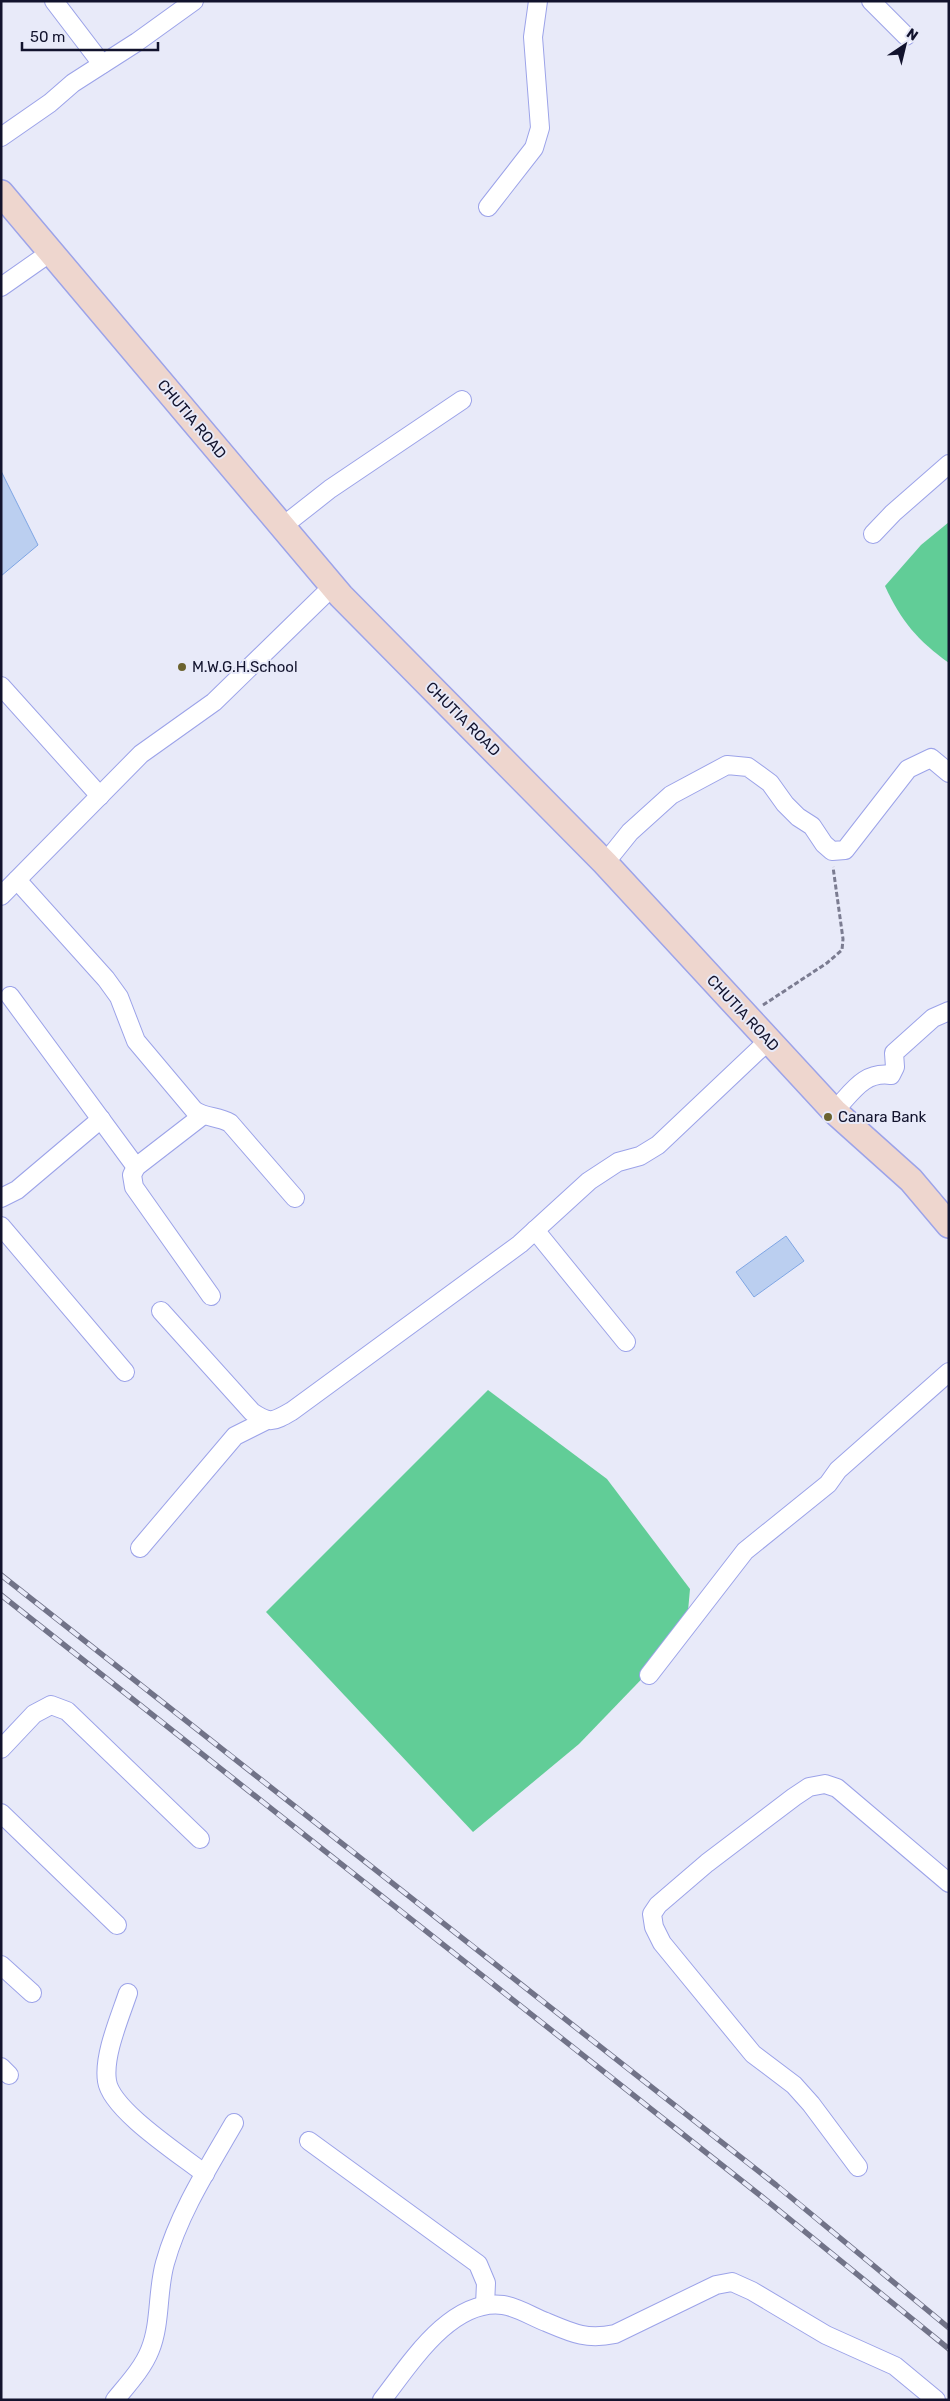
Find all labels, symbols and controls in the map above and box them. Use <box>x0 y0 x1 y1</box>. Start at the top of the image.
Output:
scale bar <box>22 20 159 52</box>
north arrow <box>880 20 930 70</box>
text: N <box>903 25 921 45</box>
text: 50 m <box>30 28 65 46</box>
street label: CHUTIA ROAD <box>154 376 230 462</box>
place label: M.W.G.H.School <box>192 658 298 676</box>
marker: M.W.G.H.School <box>176 661 188 673</box>
street label: CHUTIA ROAD <box>422 678 504 760</box>
street label: CHUTIA ROAD <box>703 971 783 1055</box>
place label: Canara Bank <box>838 1108 927 1126</box>
marker: Canara Bank <box>822 1111 834 1123</box>

